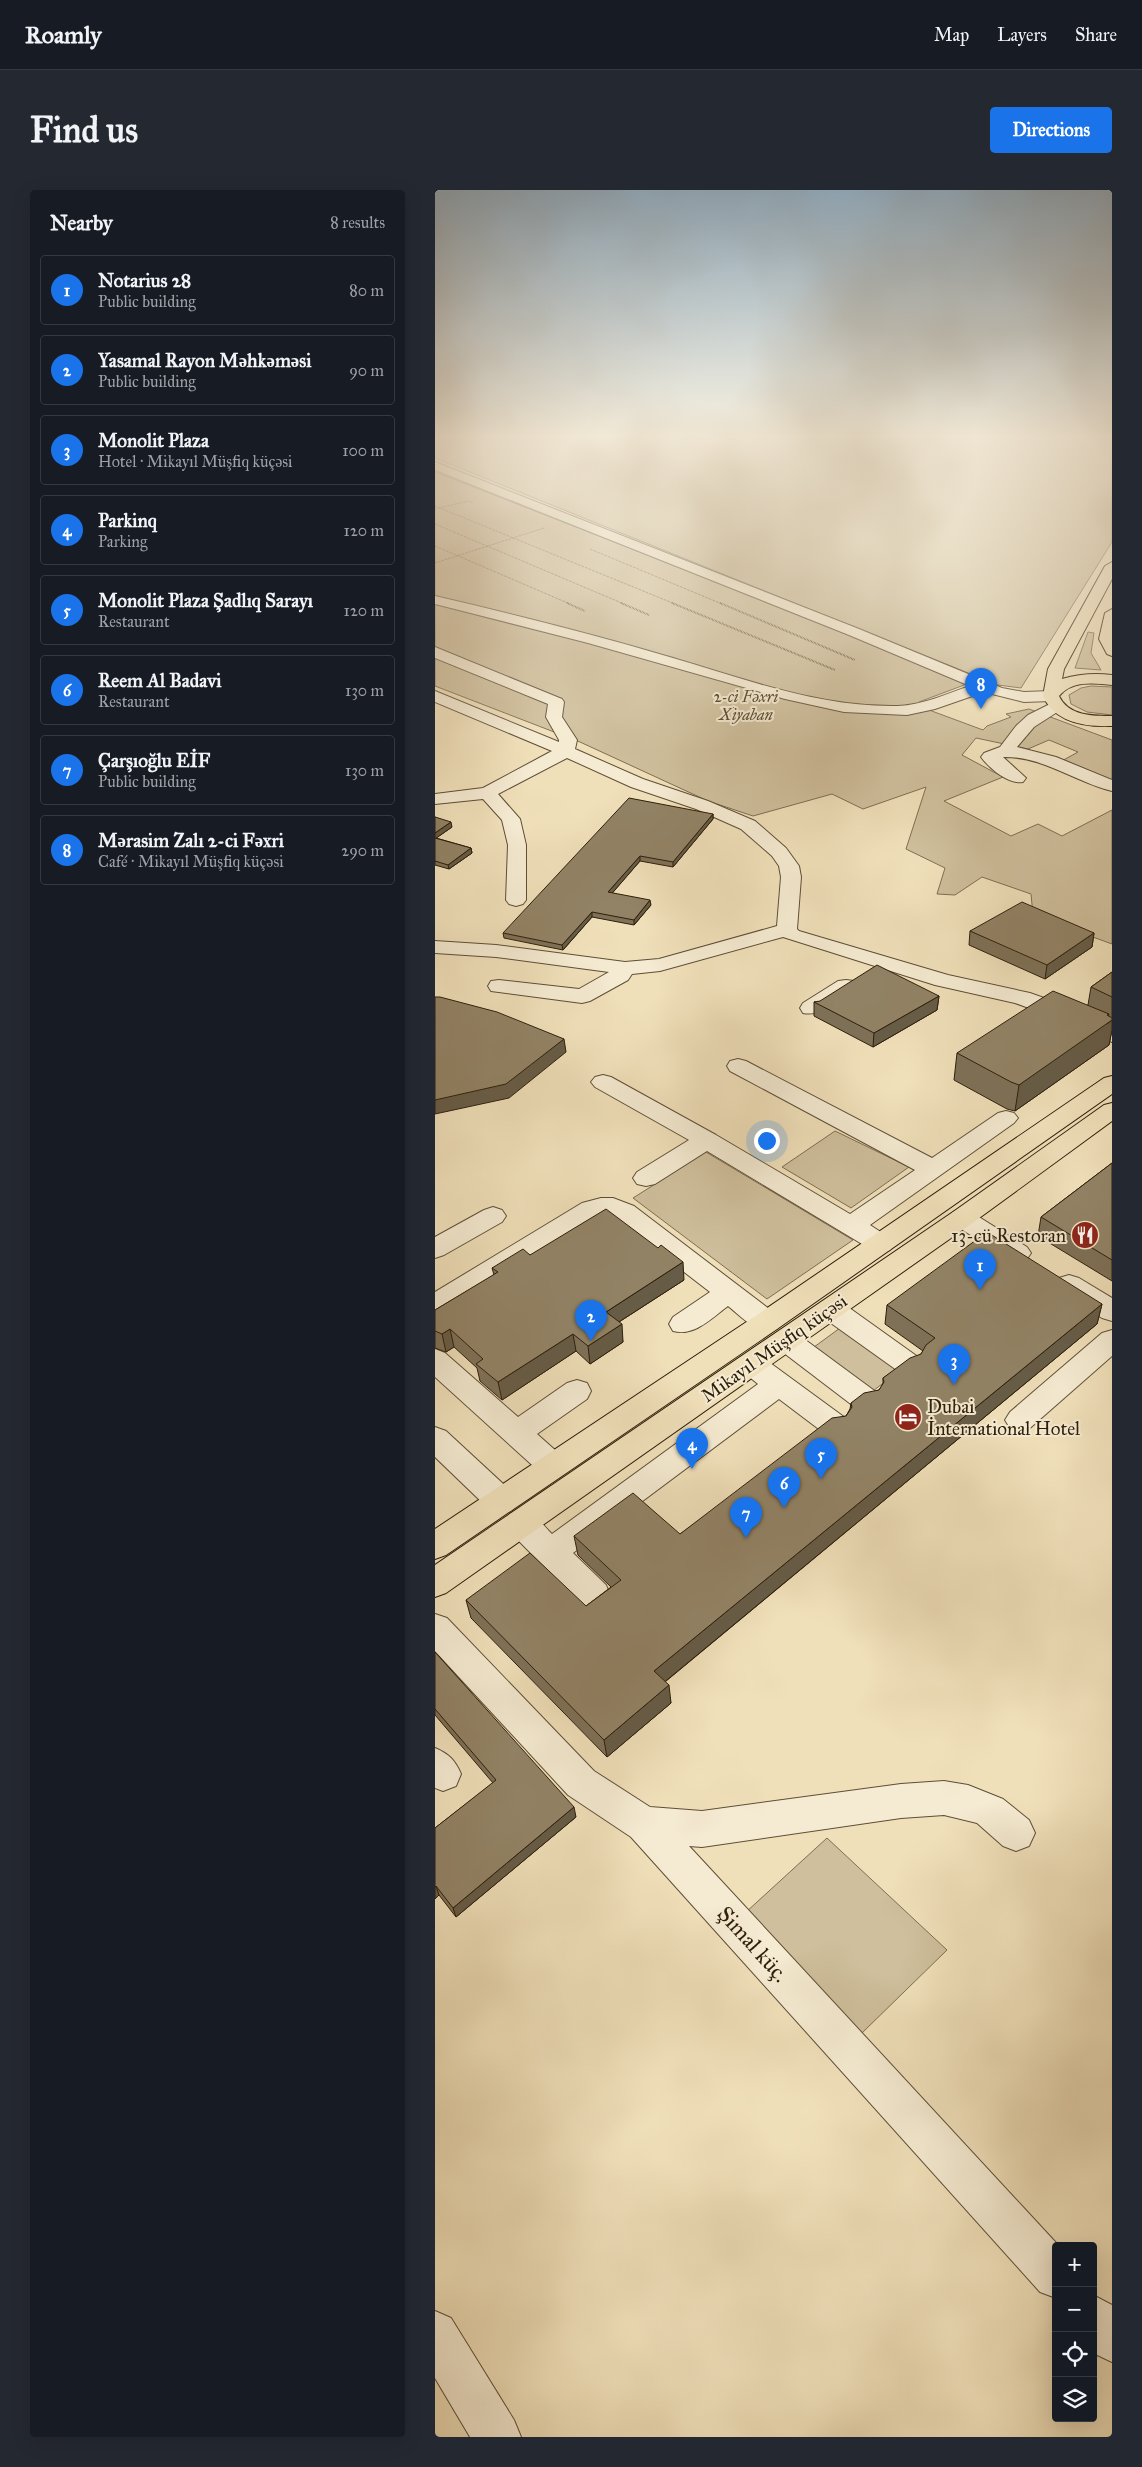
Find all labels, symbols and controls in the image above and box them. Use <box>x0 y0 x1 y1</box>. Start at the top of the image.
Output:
text: Roamly <box>25 20 102 50</box>
text: Map <box>934 24 969 46</box>
text: Layers <box>997 24 1047 46</box>
text: Share <box>1075 24 1117 46</box>
button: Directions <box>990 107 1112 153</box>
text: Find us <box>30 109 138 152</box>
text: Nearby <box>50 210 113 236</box>
text: 8 results <box>330 213 385 232</box>
text: Notarius 28 <box>98 269 191 292</box>
text: 1 <box>64 281 70 300</box>
text: 80 m <box>349 281 384 300</box>
text: Public building <box>98 292 196 311</box>
text: Yasamal Rayon Məhkəməsi <box>98 349 311 372</box>
text: 2 <box>63 361 71 380</box>
text: 90 m <box>349 361 384 380</box>
text: Public building <box>98 372 196 391</box>
text: Monolit Plaza <box>98 429 209 452</box>
text: 3 <box>64 441 70 460</box>
text: 100 m <box>342 441 384 460</box>
text: Hotel · Mikayıl Müşfiq küçəsi <box>98 452 293 471</box>
text: Parkinq <box>98 509 157 532</box>
text: 4 <box>63 521 71 540</box>
text: 120 m <box>344 521 384 540</box>
text: Parking <box>98 532 147 551</box>
text: Monolit Plaza Şadlıq Sarayı <box>98 589 313 612</box>
text: 5 <box>63 601 71 620</box>
text: 120 m <box>344 601 384 620</box>
text: Restaurant <box>98 612 170 631</box>
pin: 8 <box>965 668 997 709</box>
text: Reem Al Badavi <box>98 669 222 692</box>
text: 6 <box>63 681 71 700</box>
text: 130 m <box>345 681 384 700</box>
park label: 2-ci Fəxri Xiyaban <box>714 687 779 724</box>
text: Restaurant <box>98 692 170 711</box>
text: Çarşıoğlu EİF <box>98 749 210 772</box>
text: 7 <box>63 761 71 780</box>
text: 130 m <box>345 761 384 780</box>
text: Public building <box>98 772 196 791</box>
text: Mərasim Zalı 2-ci Fəxri <box>98 829 284 852</box>
text: 8 <box>63 841 71 860</box>
text: 290 m <box>341 841 384 860</box>
text: Café · Mikayıl Müşfiq küçəsi <box>98 852 284 871</box>
your location <box>754 1128 780 1154</box>
restaurant icon: 13-cü Restoran <box>1070 1220 1100 1250</box>
place label: 13-cü Restoran <box>951 1224 1066 1247</box>
pin: 1 <box>964 1249 996 1290</box>
street label: Mikayıl Müşfiq küçəsi <box>697 1289 852 1408</box>
pin: 2 <box>575 1300 607 1341</box>
pin: 3 <box>938 1344 970 1385</box>
place label: Dubai İnternational Hotel <box>927 1395 1081 1440</box>
hotel icon: Dubai İnternational Hotel <box>893 1402 923 1432</box>
pin: 4 <box>676 1428 708 1469</box>
pin: 5 <box>805 1438 837 1479</box>
pin: 6 <box>768 1467 800 1508</box>
pin: 7 <box>730 1497 762 1538</box>
street label: Şimal küç. <box>712 1900 794 1988</box>
map controls <box>1052 2242 1097 2422</box>
button: + <box>1052 2242 1097 2287</box>
button: − <box>1052 2287 1097 2332</box>
button: locate <box>1052 2332 1097 2377</box>
button: layers <box>1052 2377 1097 2422</box>

